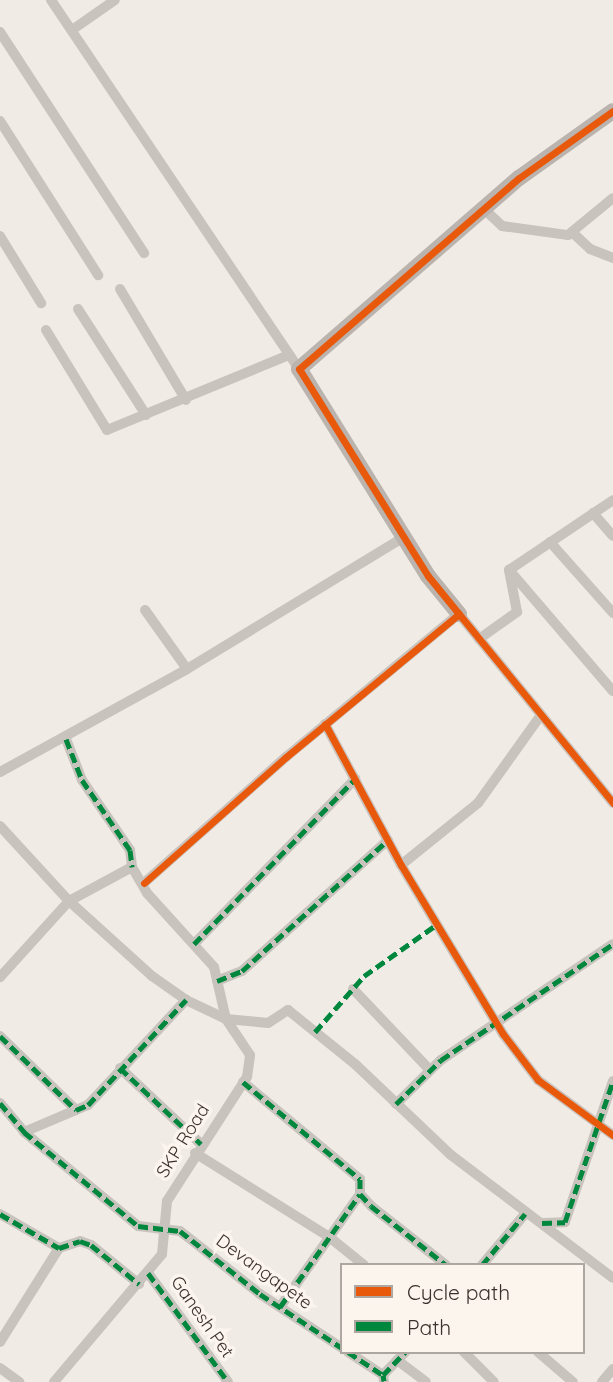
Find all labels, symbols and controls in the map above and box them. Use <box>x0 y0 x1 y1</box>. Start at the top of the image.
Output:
street label: SKP Road <box>152 1100 214 1182</box>
street label: Devangapete <box>212 1230 316 1314</box>
legend <box>340 1263 585 1354</box>
street label: Ganesh Pet <box>166 1272 238 1362</box>
text: Cycle path <box>407 1279 510 1305</box>
text: Path <box>407 1314 451 1340</box>

